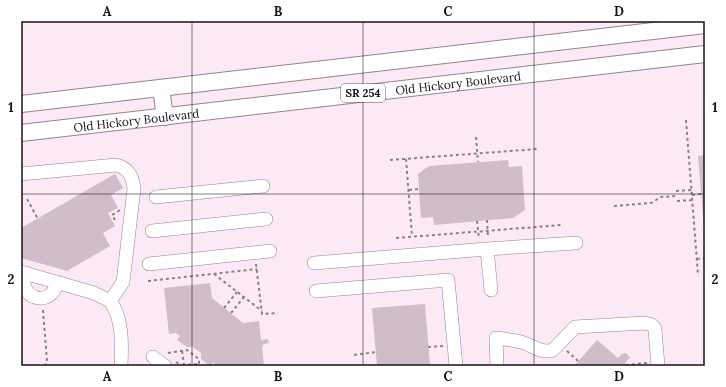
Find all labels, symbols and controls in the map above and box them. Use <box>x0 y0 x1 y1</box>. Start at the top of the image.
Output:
text: A <box>103 3 112 20</box>
text: B <box>274 3 283 20</box>
text: C <box>444 3 453 20</box>
text: D <box>614 3 624 20</box>
street label: Old Hickory Boulevard <box>394 68 522 97</box>
road number: SR 254 <box>341 84 385 102</box>
text: 1 <box>8 99 14 116</box>
text: 1 <box>712 99 718 116</box>
street label: Old Hickory Boulevard <box>73 105 200 134</box>
text: 2 <box>8 271 15 288</box>
text: 2 <box>712 271 719 288</box>
text: A <box>103 368 112 385</box>
text: B <box>274 368 283 385</box>
text: C <box>444 368 453 385</box>
text: D <box>614 368 624 385</box>

